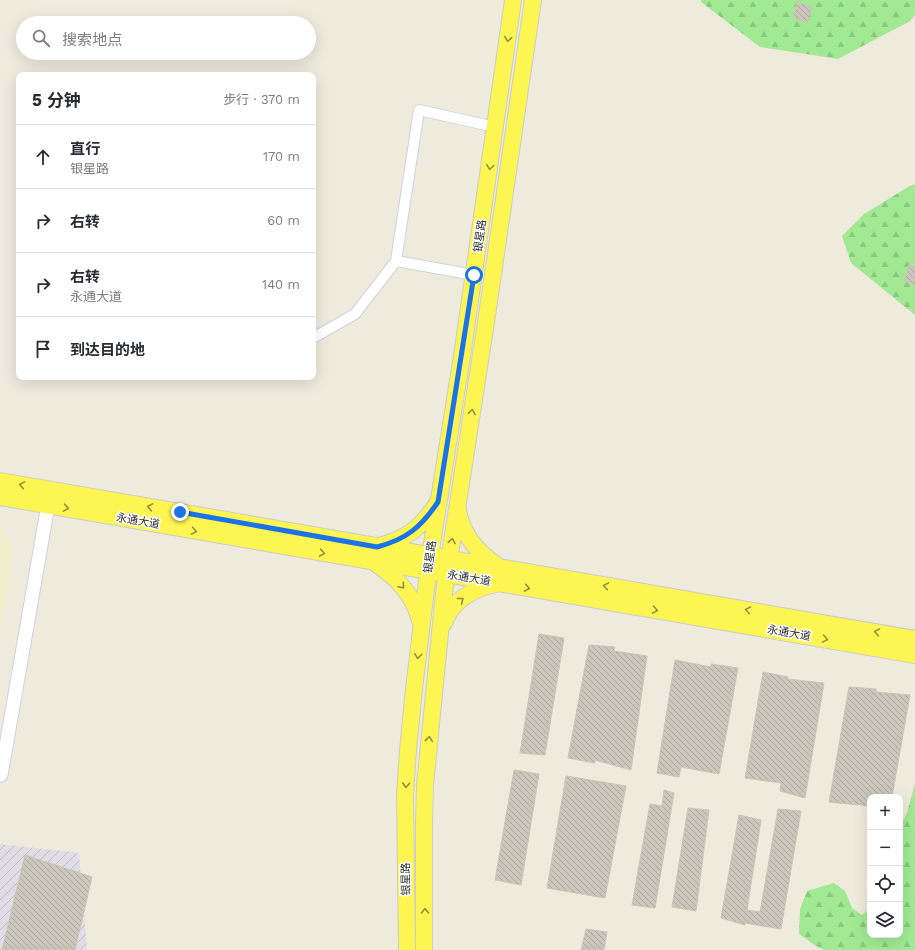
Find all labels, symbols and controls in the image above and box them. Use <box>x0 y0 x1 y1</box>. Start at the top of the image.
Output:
search box <box>16 16 316 60</box>
icon: search <box>30 27 52 49</box>
text: 搜索地点 <box>62 31 122 49</box>
one-way arrow <box>504 36 513 42</box>
text: 5 分钟 <box>32 90 81 110</box>
text: 步行 · 370 m <box>223 92 300 107</box>
text: 直行 <box>70 140 100 158</box>
icon: ahead <box>32 146 54 168</box>
text: 170 m <box>263 149 300 164</box>
text: 银星路 <box>70 161 109 176</box>
one-way arrow <box>486 164 495 170</box>
icon: right <box>32 210 54 232</box>
text: 右转 <box>70 213 100 231</box>
text: 60 m <box>267 213 300 228</box>
street label: 银星路 <box>471 219 489 253</box>
route start <box>465 266 483 284</box>
text: 右转 <box>70 268 100 286</box>
icon: right <box>32 274 54 296</box>
text: 140 m <box>262 277 300 292</box>
text: 永通大道 <box>70 289 122 304</box>
icon: arrive <box>32 338 54 360</box>
text: 到达目的地 <box>70 341 145 359</box>
one-way arrow <box>467 409 476 415</box>
one-way arrow <box>19 481 25 489</box>
one-way arrow <box>63 503 69 512</box>
one-way arrow <box>147 503 153 512</box>
route end <box>171 503 189 521</box>
street label: 永通大道 <box>115 511 161 531</box>
one-way arrow <box>191 526 197 534</box>
one-way arrow <box>447 537 456 544</box>
street label: 银星路 <box>421 540 439 574</box>
one-way arrow <box>319 548 325 557</box>
street label: 永通大道 <box>446 568 492 588</box>
one-way arrow <box>398 581 405 589</box>
one-way arrow <box>603 582 610 591</box>
one-way arrow <box>524 583 530 592</box>
one-way arrow <box>456 597 463 604</box>
one-way arrow <box>652 605 658 614</box>
one-way arrow <box>745 606 752 615</box>
street label: 永通大道 <box>766 623 812 643</box>
one-way arrow <box>873 628 880 637</box>
one-way arrow <box>821 634 828 643</box>
one-way arrow <box>414 653 423 659</box>
one-way arrow <box>424 736 433 742</box>
one-way arrow <box>401 782 410 788</box>
map controls <box>867 794 903 938</box>
button: + <box>867 794 903 830</box>
button: − <box>867 830 903 866</box>
street label: 银星路 <box>399 862 413 896</box>
button: locate <box>867 866 903 902</box>
button: layers <box>867 902 903 938</box>
one-way arrow <box>421 908 429 914</box>

